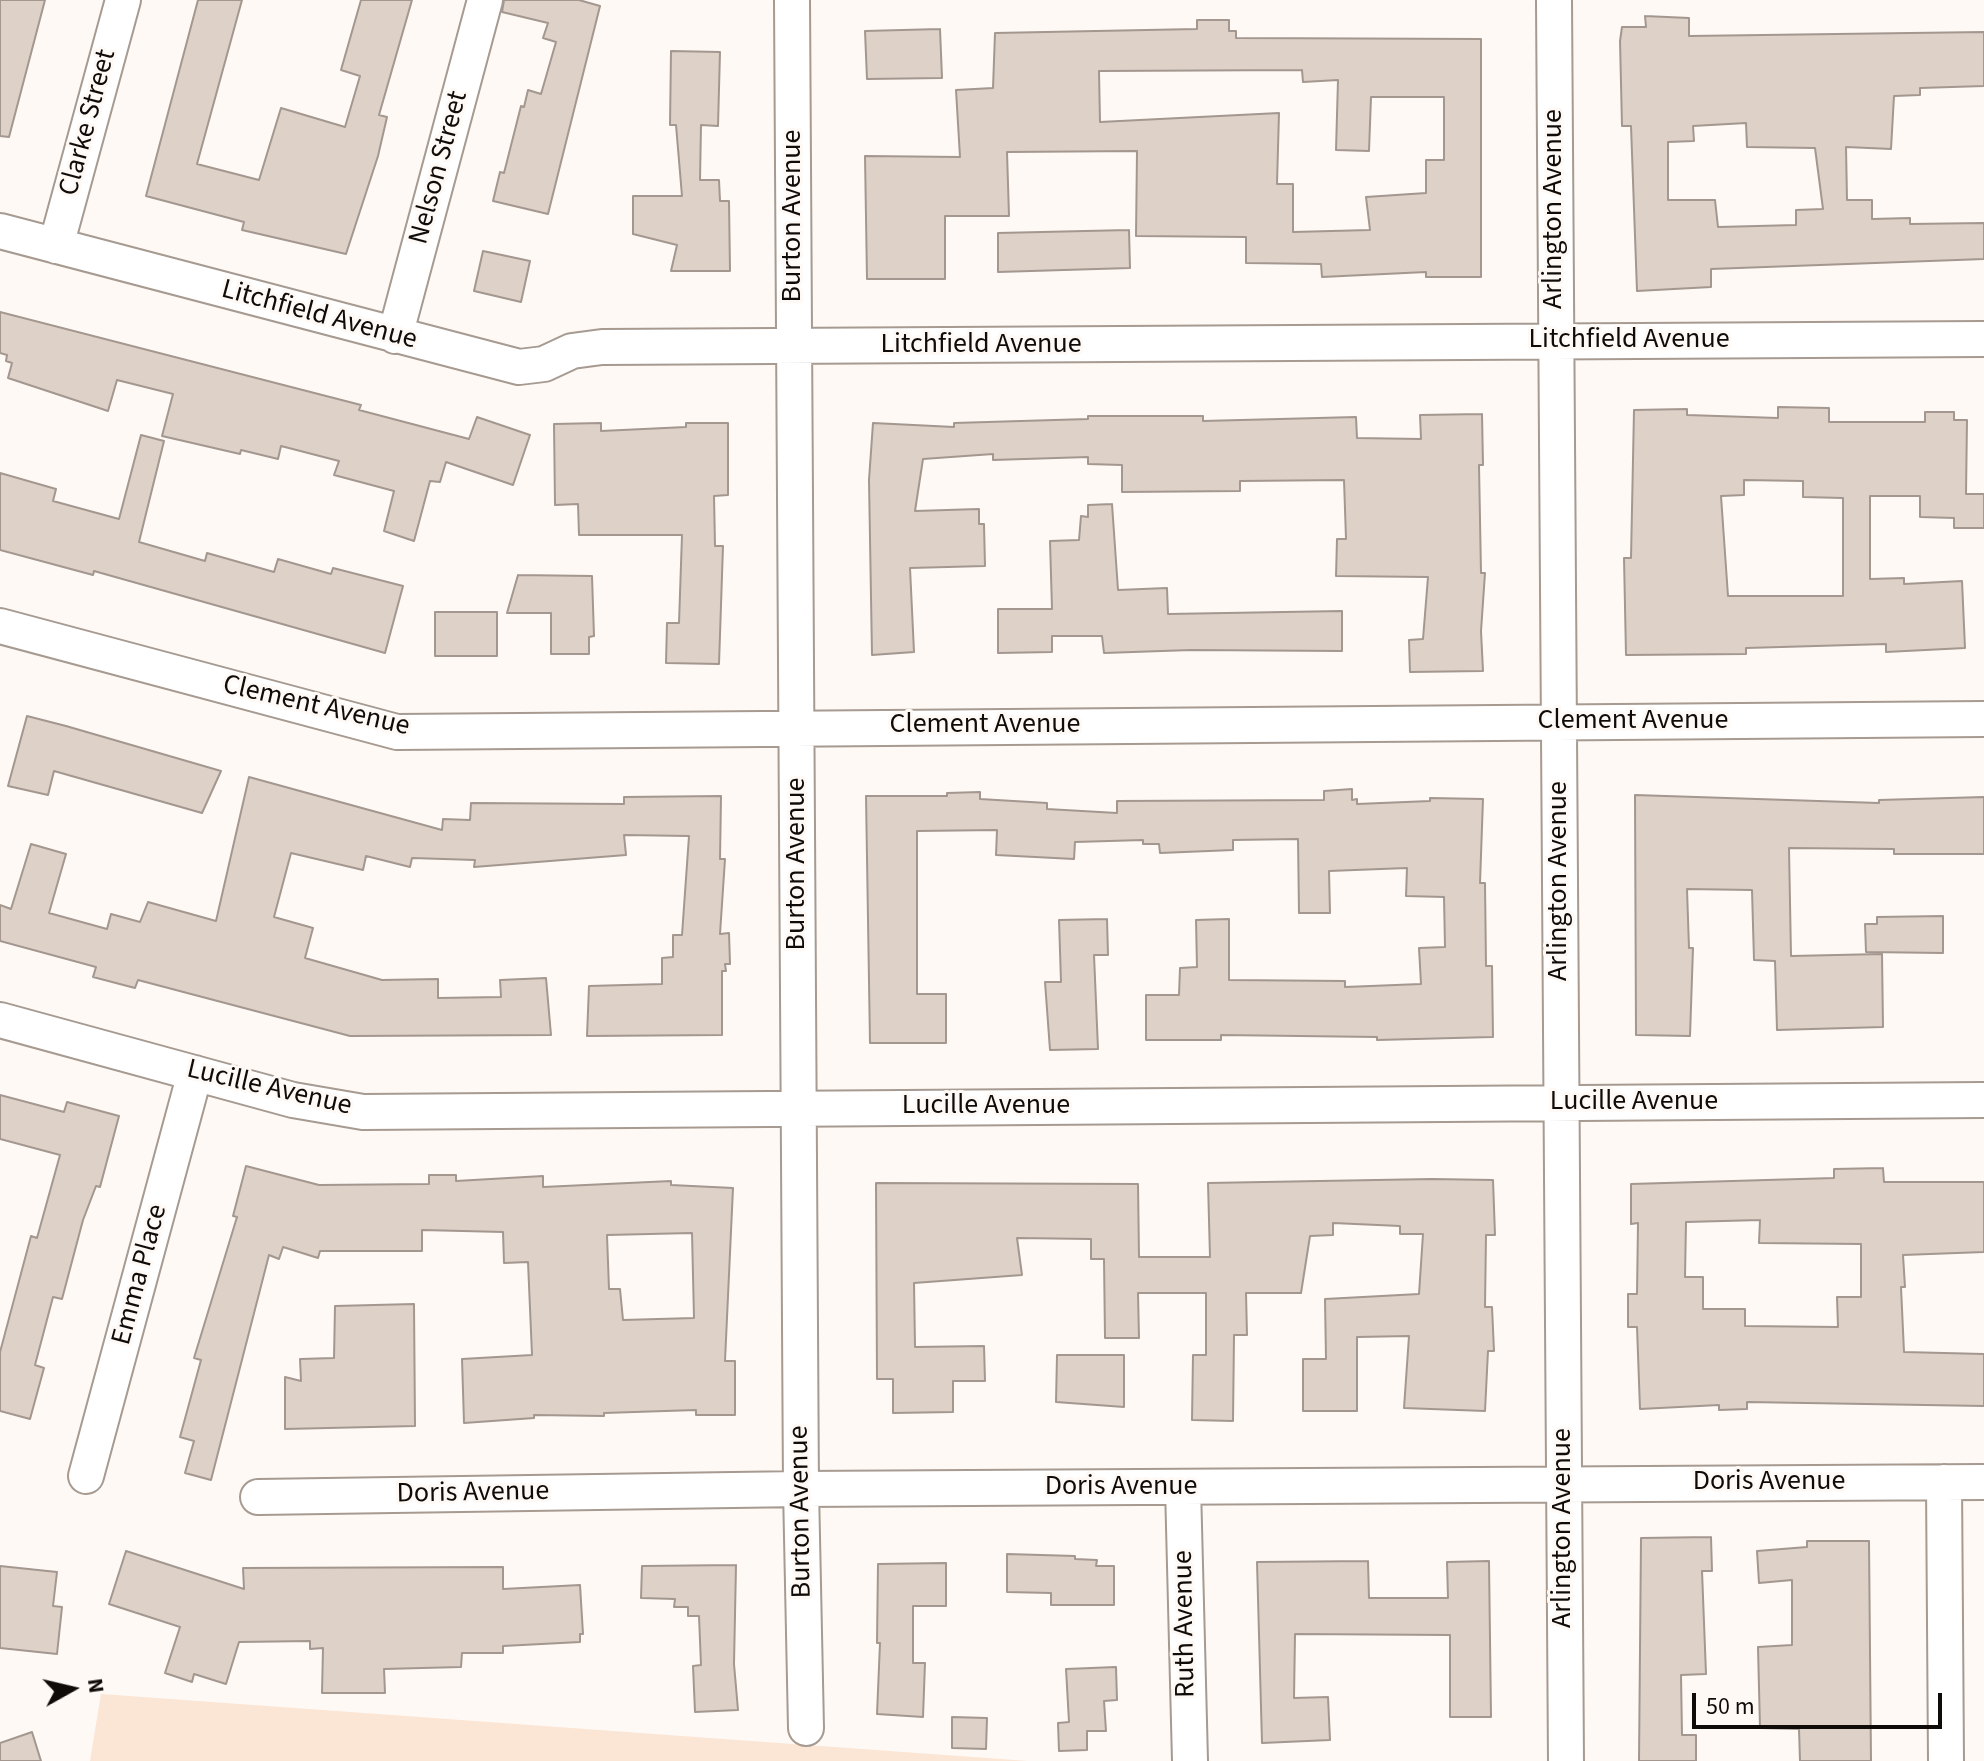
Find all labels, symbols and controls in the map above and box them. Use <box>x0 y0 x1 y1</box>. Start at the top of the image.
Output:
street label: Clarke Street <box>53 46 125 200</box>
street label: Nelson Street <box>403 88 477 248</box>
street label: Arlington Avenue <box>1538 109 1572 309</box>
street label: Burton Avenue <box>777 130 811 302</box>
street label: Litchfield Avenue <box>218 274 420 358</box>
street label: Litchfield Avenue <box>1528 324 1730 358</box>
street label: Litchfield Avenue <box>880 329 1082 363</box>
street label: Clement Avenue <box>219 669 413 745</box>
street label: Clement Avenue <box>1538 705 1728 739</box>
street label: Clement Avenue <box>890 709 1080 743</box>
street label: Burton Avenue <box>781 778 815 950</box>
street label: Arlington Avenue <box>1543 781 1577 981</box>
street label: Lucille Avenue <box>183 1054 355 1124</box>
street label: Lucille Avenue <box>1550 1086 1718 1120</box>
street label: Lucille Avenue <box>902 1090 1070 1124</box>
street label: Emma Place <box>106 1201 176 1349</box>
street label: Burton Avenue <box>784 1425 820 1599</box>
street label: Arlington Avenue <box>1547 1428 1581 1628</box>
street label: Doris Avenue <box>1693 1466 1845 1500</box>
street label: Doris Avenue <box>1045 1471 1197 1505</box>
street label: Doris Avenue <box>396 1476 550 1512</box>
street label: Ruth Avenue <box>1168 1550 1204 1698</box>
north arrow <box>32 1649 112 1729</box>
text: N <box>79 1676 113 1695</box>
scale bar <box>1696 1677 1946 1727</box>
text: 50 m <box>1706 1689 1755 1724</box>

